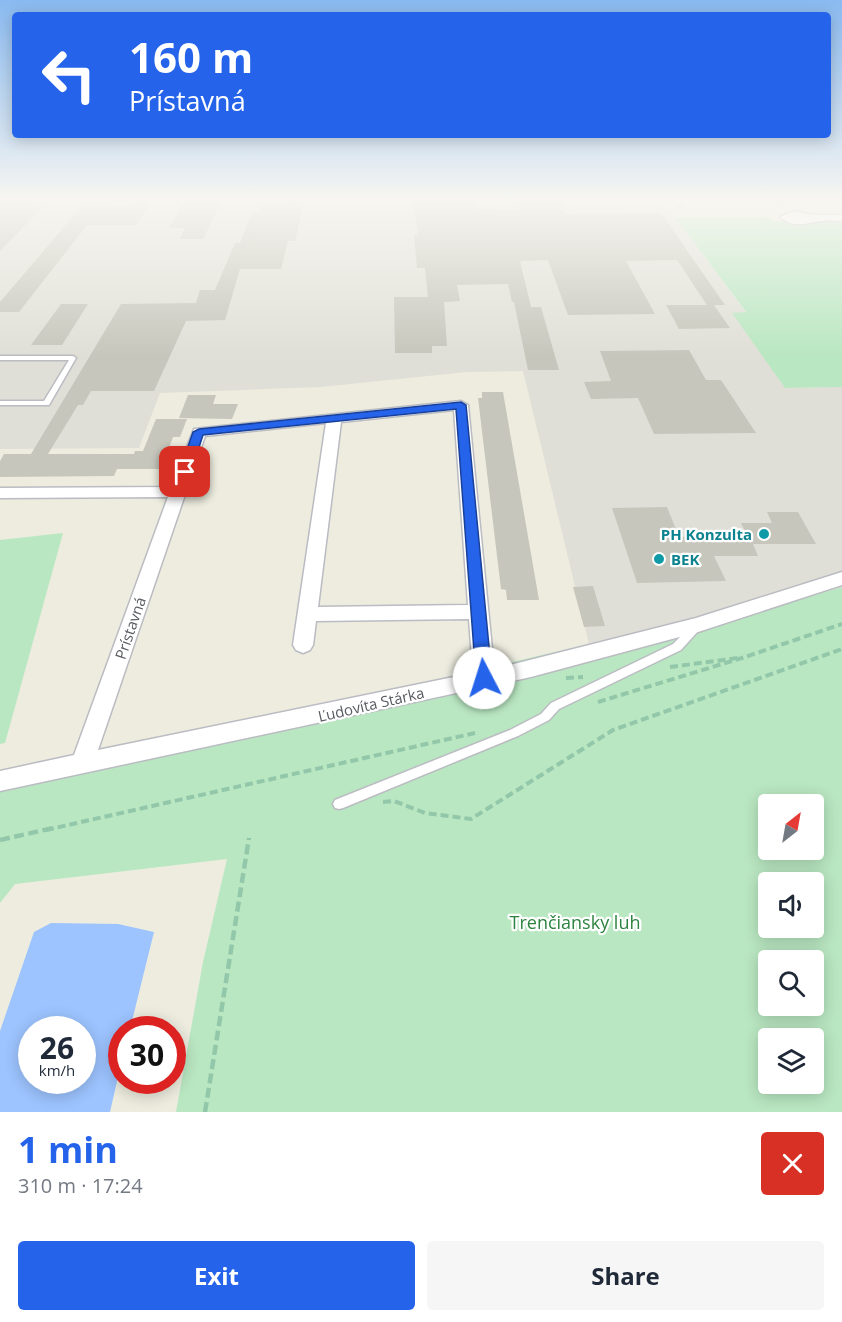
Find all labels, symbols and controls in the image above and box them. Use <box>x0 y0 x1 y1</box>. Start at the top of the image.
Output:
text: 160 m <box>129 28 253 85</box>
icon: left <box>30 36 108 114</box>
text: Prístavná <box>129 82 246 119</box>
pin <box>159 446 210 497</box>
icon: arrive <box>168 455 201 488</box>
place label: PH Konzulta <box>661 524 752 544</box>
marker: PH Konzulta <box>757 527 771 541</box>
place label: BEK <box>671 549 699 569</box>
marker: BEK <box>652 552 666 566</box>
street label: Prístavná <box>110 594 150 662</box>
position arrow <box>452 646 516 710</box>
street label: Ľudovíta Stárka <box>316 682 426 726</box>
north arrow <box>758 794 824 860</box>
map controls <box>758 794 824 1094</box>
button: sound <box>758 872 824 938</box>
park label: Trenčiansky luh <box>510 910 640 934</box>
button: search <box>758 950 824 1016</box>
speed limit sign: 30 <box>108 1016 186 1094</box>
text: 26 <box>40 1027 74 1068</box>
button: layers <box>758 1028 824 1094</box>
text: km/h <box>39 1060 75 1080</box>
text: 1 min <box>18 1125 118 1174</box>
button: close <box>761 1132 824 1195</box>
text: 310 m · 17:24 <box>18 1172 143 1199</box>
button: Exit <box>18 1241 415 1310</box>
button: Share <box>427 1241 824 1310</box>

